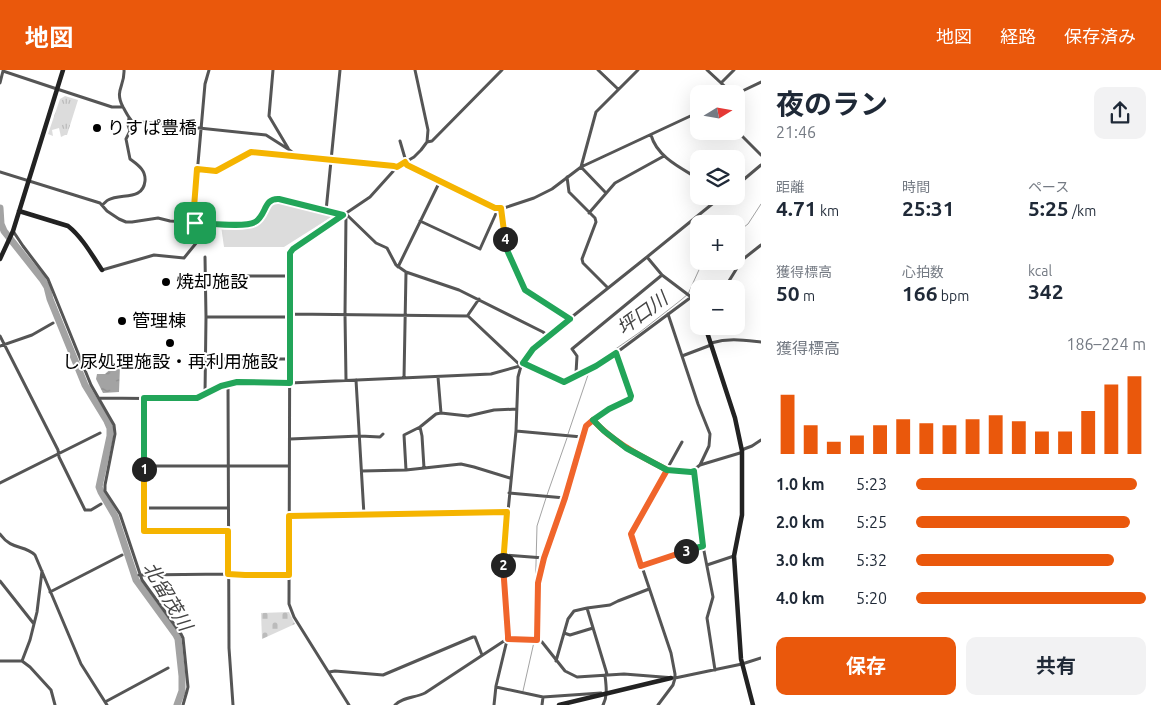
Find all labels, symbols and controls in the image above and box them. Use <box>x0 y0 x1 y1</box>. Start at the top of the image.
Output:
text: 地図 <box>25 24 73 51</box>
text: 地図 <box>936 26 972 46</box>
text: 経路 <box>1000 26 1036 46</box>
text: 保存済み <box>1064 26 1136 46</box>
north arrow <box>690 85 745 140</box>
map controls <box>690 85 745 335</box>
button: share <box>1094 87 1146 139</box>
text: 夜のラン <box>776 88 888 119</box>
place label: りすぱ豊橋 <box>107 117 197 137</box>
marker: りすぱ豊橋 <box>91 122 103 134</box>
text: 21:46 <box>776 123 816 141</box>
button: layers <box>690 150 745 205</box>
text: 距離 <box>776 179 804 195</box>
text: 時間 <box>902 179 930 195</box>
text: ペース <box>1028 179 1069 195</box>
text: 4.71 <box>776 196 817 220</box>
text: 25:31 <box>902 196 955 220</box>
text: 5:25 <box>1028 196 1069 220</box>
pin <box>174 202 216 244</box>
text: km <box>817 203 839 219</box>
text: /km <box>1069 203 1096 219</box>
icon: arrive <box>181 209 209 237</box>
button: + <box>690 215 745 270</box>
pin: 4 <box>492 226 518 252</box>
text: 4 <box>502 231 509 247</box>
text: kcal <box>1028 263 1052 279</box>
text: 獲得標高 <box>776 264 832 280</box>
text: 心拍数 <box>902 264 944 280</box>
place label: 焼却施設 <box>176 271 248 291</box>
marker: 焼却施設 <box>160 276 172 288</box>
text: 342 <box>1028 279 1064 303</box>
button: − <box>690 280 745 335</box>
text: 50 <box>776 281 800 305</box>
text: 166 <box>902 281 938 305</box>
water label: 坪口川 <box>612 286 673 339</box>
text: m <box>800 288 815 304</box>
text: bpm <box>938 288 969 304</box>
place label: 管理棟 <box>132 310 186 330</box>
marker: 管理棟 <box>116 315 128 327</box>
text: 186–224 m <box>1066 335 1146 353</box>
marker: し尿処理施設・再利用施設 <box>164 337 176 349</box>
text: 獲得標高 <box>776 339 840 357</box>
place label: し尿処理施設・再利用施設 <box>62 351 278 371</box>
pin: 1 <box>132 456 156 482</box>
text: 1 <box>141 461 148 477</box>
text: 1.0 km <box>776 475 825 493</box>
text: 5:23 <box>856 475 887 493</box>
text: 2.0 km <box>776 513 825 531</box>
text: 5:25 <box>856 513 887 531</box>
pin: 3 <box>674 538 698 564</box>
text: 3 <box>683 543 690 559</box>
text: 3.0 km <box>776 551 825 569</box>
text: 5:32 <box>856 551 887 569</box>
pin: 2 <box>490 552 516 578</box>
text: 2 <box>500 557 507 573</box>
water label: 北留茂川 <box>139 558 198 636</box>
text: 4.0 km <box>776 589 825 607</box>
text: 5:20 <box>856 589 887 607</box>
button: 保存 <box>776 637 956 695</box>
button: 共有 <box>966 637 1146 695</box>

